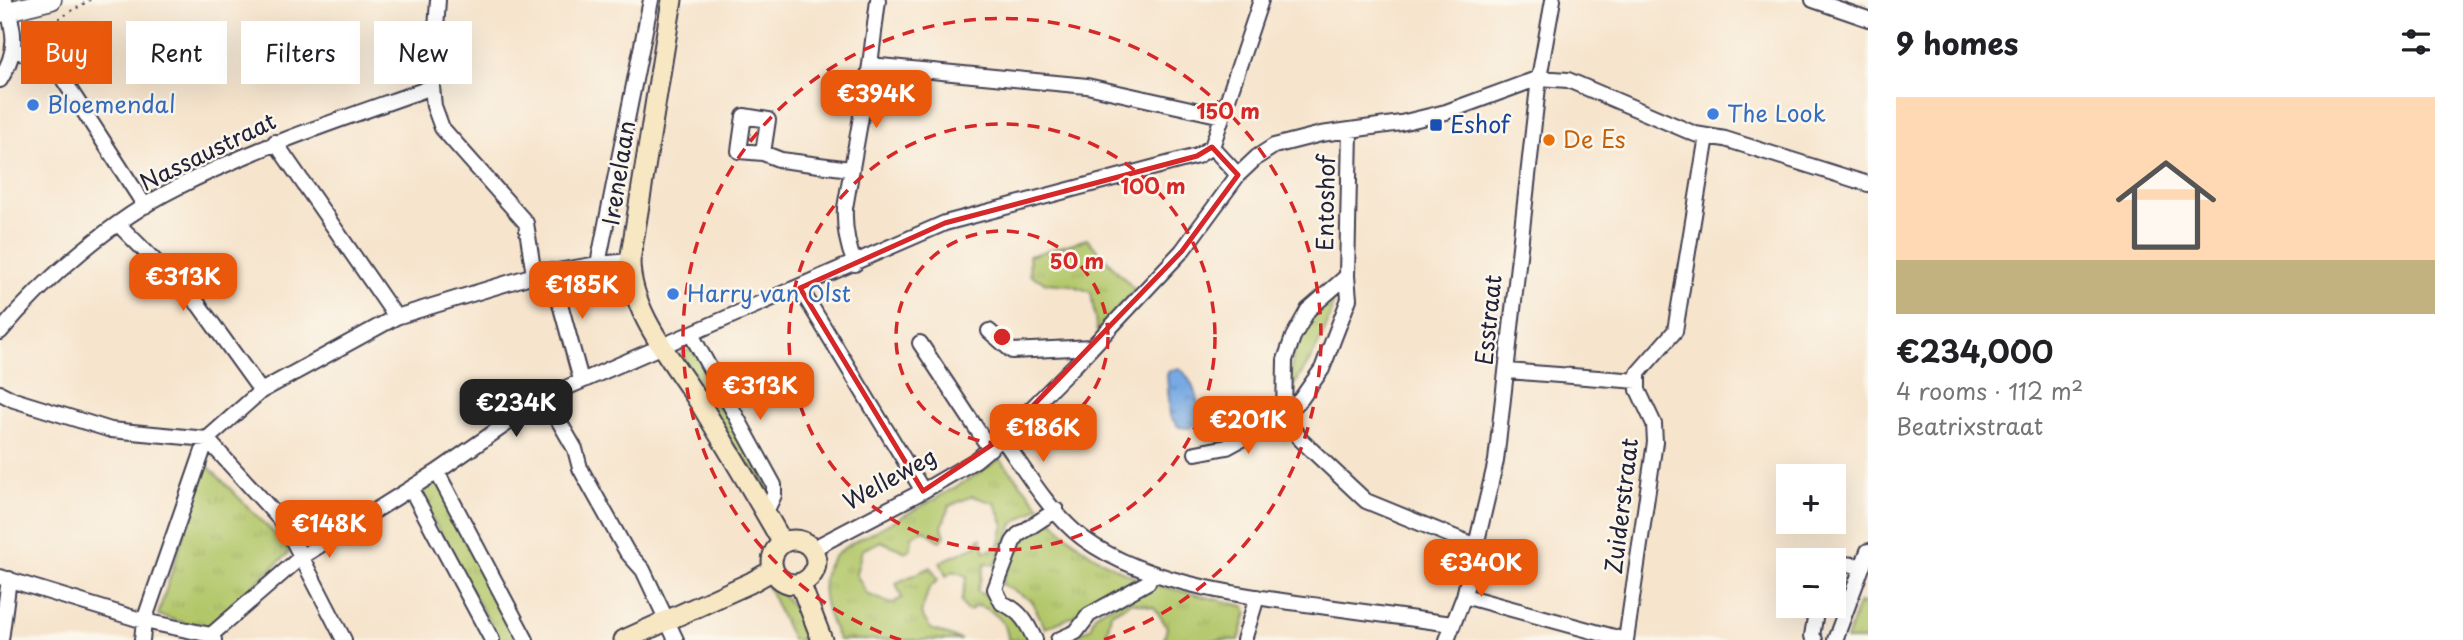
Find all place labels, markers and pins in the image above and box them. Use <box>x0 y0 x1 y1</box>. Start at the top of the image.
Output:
pin: €394K <box>827 71 925 130</box>
place label: Bloemendal <box>47 86 176 121</box>
place label: The Look <box>1727 95 1826 130</box>
marker: Bloemendal <box>25 97 41 113</box>
place label: Eshof <box>1450 106 1512 141</box>
marker: The Look <box>1705 106 1721 122</box>
marker: Eshof <box>1428 117 1444 133</box>
place label: De Es <box>1563 121 1626 156</box>
marker: De Es <box>1541 132 1557 148</box>
pin: €313K <box>134 254 232 313</box>
pin: €185K <box>533 262 631 321</box>
place label: Harry van Olst <box>687 275 851 310</box>
marker: Harry van Olst <box>665 286 681 302</box>
centre of rings <box>990 325 1014 349</box>
pin: €313K <box>711 362 809 422</box>
pin: €234K <box>467 380 565 439</box>
pin: €201K <box>1199 396 1297 456</box>
pin: €186K <box>994 405 1092 464</box>
pin: €148K <box>280 500 378 560</box>
pin: €340K <box>1432 540 1530 599</box>

